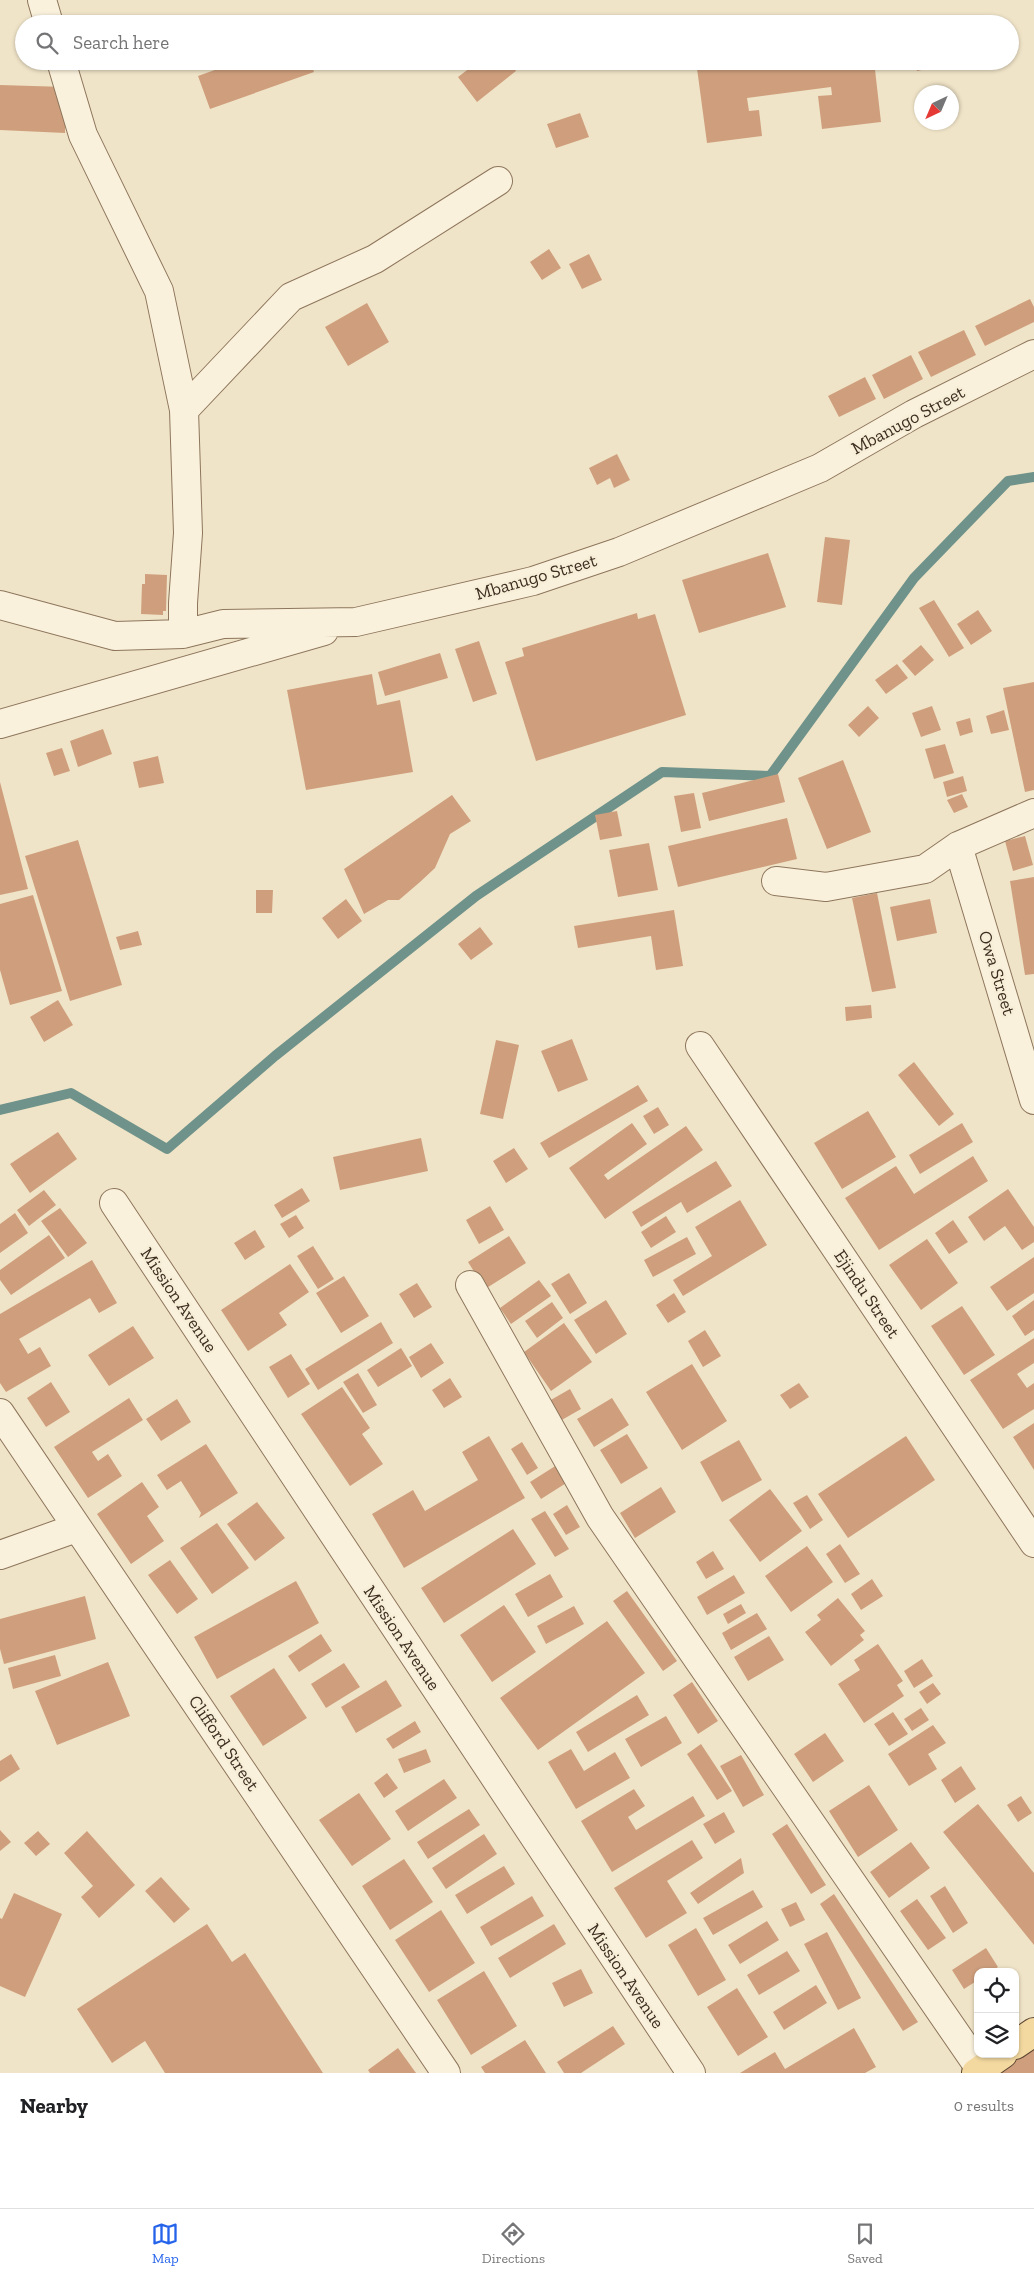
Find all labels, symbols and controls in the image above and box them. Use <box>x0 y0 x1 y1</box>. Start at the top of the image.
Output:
search box <box>15 15 1019 70</box>
icon: search <box>33 29 61 57</box>
text: Search here <box>73 31 169 54</box>
north arrow <box>914 85 959 130</box>
street label: Mbanugo Street <box>848 381 969 459</box>
street label: Mbanugo Street <box>473 549 600 605</box>
street label: Owa Street <box>974 928 1020 1018</box>
street label: Mission Avenue <box>136 1243 222 1357</box>
street label: Ejindu Street <box>829 1246 905 1343</box>
street label: Mission Avenue <box>359 1581 445 1695</box>
street label: Clifford Street <box>184 1691 264 1795</box>
street label: Mission Avenue <box>583 1919 669 2033</box>
map controls <box>974 1968 1019 2058</box>
button: locate <box>974 1968 1019 2013</box>
button: layers <box>974 2013 1019 2058</box>
text: Nearby <box>20 2093 88 2118</box>
text: 0 results <box>954 2096 1014 2115</box>
tab: Map <box>151 2220 179 2267</box>
tab: Directions <box>482 2220 545 2267</box>
tab: Saved <box>848 2220 883 2267</box>

